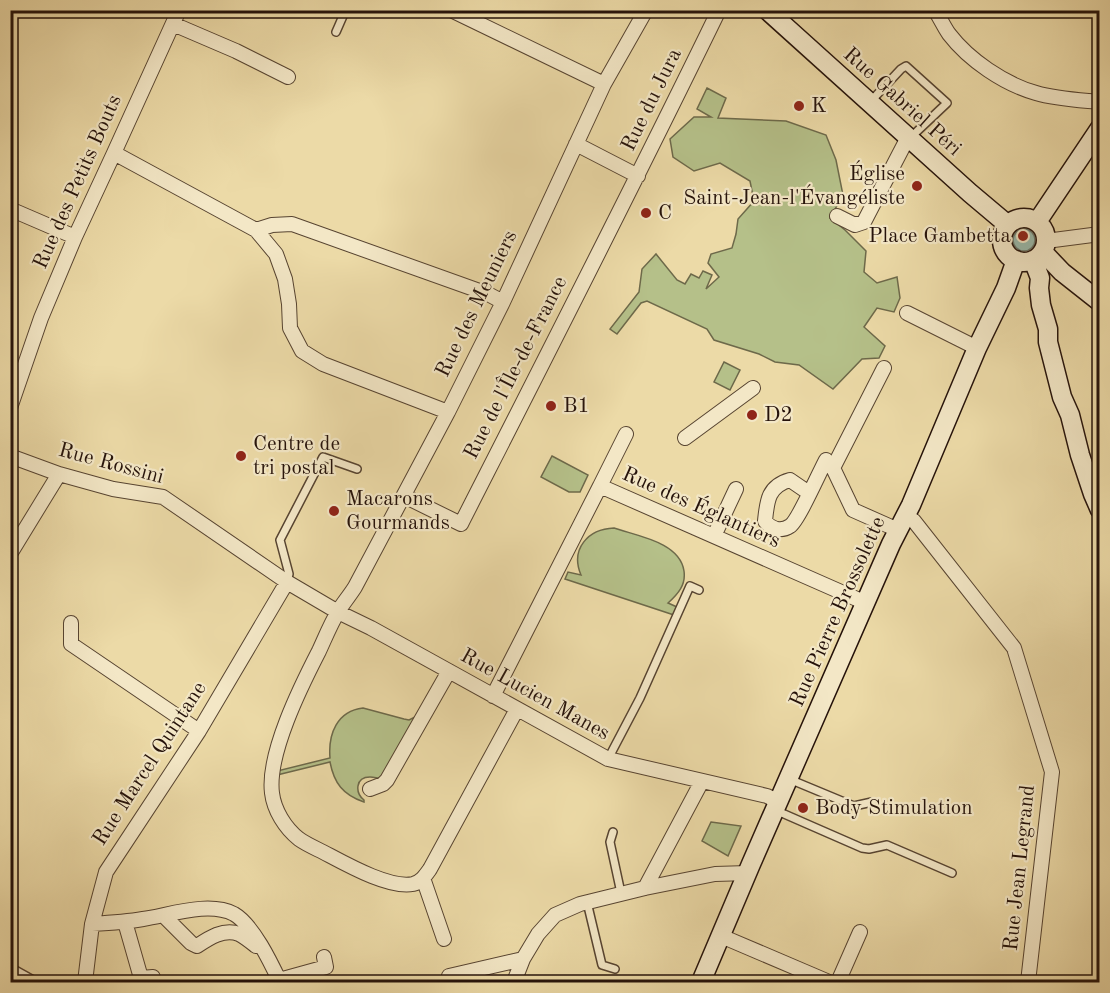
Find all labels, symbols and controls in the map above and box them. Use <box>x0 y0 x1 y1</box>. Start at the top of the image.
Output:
street label: Rue Gabriel Péri <box>839 44 965 160</box>
street label: Rue du Jura <box>618 45 686 155</box>
street label: Rue des Petits Bouts <box>30 92 126 272</box>
place label: K <box>811 96 827 117</box>
marker: K <box>792 99 806 113</box>
place label: Église Saint-Jean-l'Évangéliste <box>683 160 905 209</box>
marker: Église Saint-Jean-l'Évangéliste <box>910 179 924 193</box>
place label: C <box>658 203 672 224</box>
marker: C <box>639 206 653 220</box>
place label: Place Gambetta <box>868 226 1011 247</box>
street label: Rue des Meuniers <box>432 227 522 381</box>
marker: Place Gambetta <box>1016 229 1030 243</box>
street label: Rue de l'Île-de-France <box>457 271 571 463</box>
place label: B1 <box>563 396 590 417</box>
marker: B1 <box>544 399 558 413</box>
place label: D2 <box>764 405 793 426</box>
marker: D2 <box>745 408 759 422</box>
place label: Centre de tri postal <box>253 434 340 479</box>
street label: Rue Rossini <box>56 440 166 488</box>
marker: Centre de tri postal <box>234 449 248 463</box>
street label: Rue des Églantiers <box>619 460 785 552</box>
place label: Macarons Gourmands <box>346 489 450 534</box>
marker: Macarons Gourmands <box>327 504 341 518</box>
street label: Rue Pierre Brossolette <box>787 514 889 710</box>
street label: Rue Lucien Manes <box>457 645 613 745</box>
street label: Rue Marcel Quintane <box>89 678 211 850</box>
street label: Rue Jean Legrand <box>1001 784 1039 952</box>
place label: Body Stimulation <box>815 798 973 819</box>
marker: Body Stimulation <box>796 801 810 815</box>

